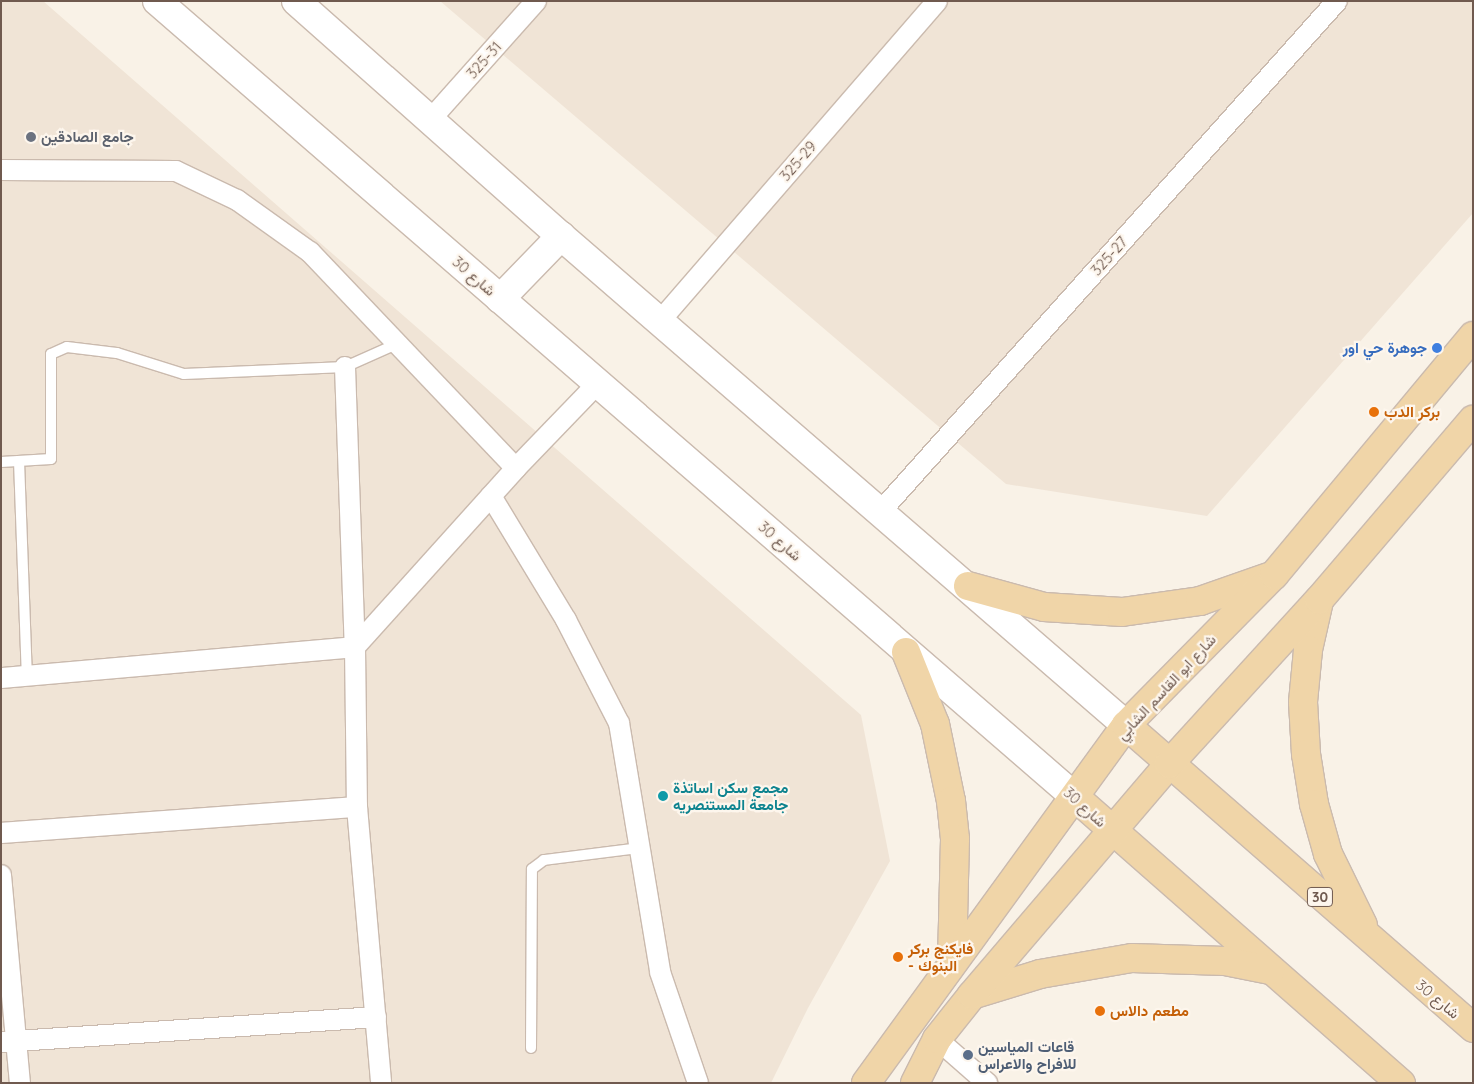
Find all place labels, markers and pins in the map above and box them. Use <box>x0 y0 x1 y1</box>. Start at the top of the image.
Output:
place label: جامع الصادقين <box>41 128 134 146</box>
marker: جامع الصادقين <box>25 131 37 143</box>
place label: جوهرة حي اور <box>1343 339 1427 357</box>
marker: جوهرة حي اور <box>1431 342 1443 354</box>
place label: بركر الدب <box>1384 403 1440 421</box>
marker: بركر الدب <box>1368 406 1380 418</box>
place label: مجمع سكن اساتذة جامعة المستنصريه <box>673 778 788 813</box>
marker: مجمع سكن اساتذة جامعة المستنصريه <box>657 790 669 802</box>
place label: فايكنج بركر - البنوك <box>908 939 973 974</box>
marker: فايكنج بركر - البنوك <box>892 951 904 963</box>
place label: مطعم دالاس <box>1110 1002 1189 1020</box>
marker: مطعم دالاس <box>1094 1005 1106 1017</box>
place label: قاعات المياسين للافراح والاعراس <box>978 1037 1077 1072</box>
marker: قاعات المياسين للافراح والاعراس <box>962 1049 974 1061</box>

